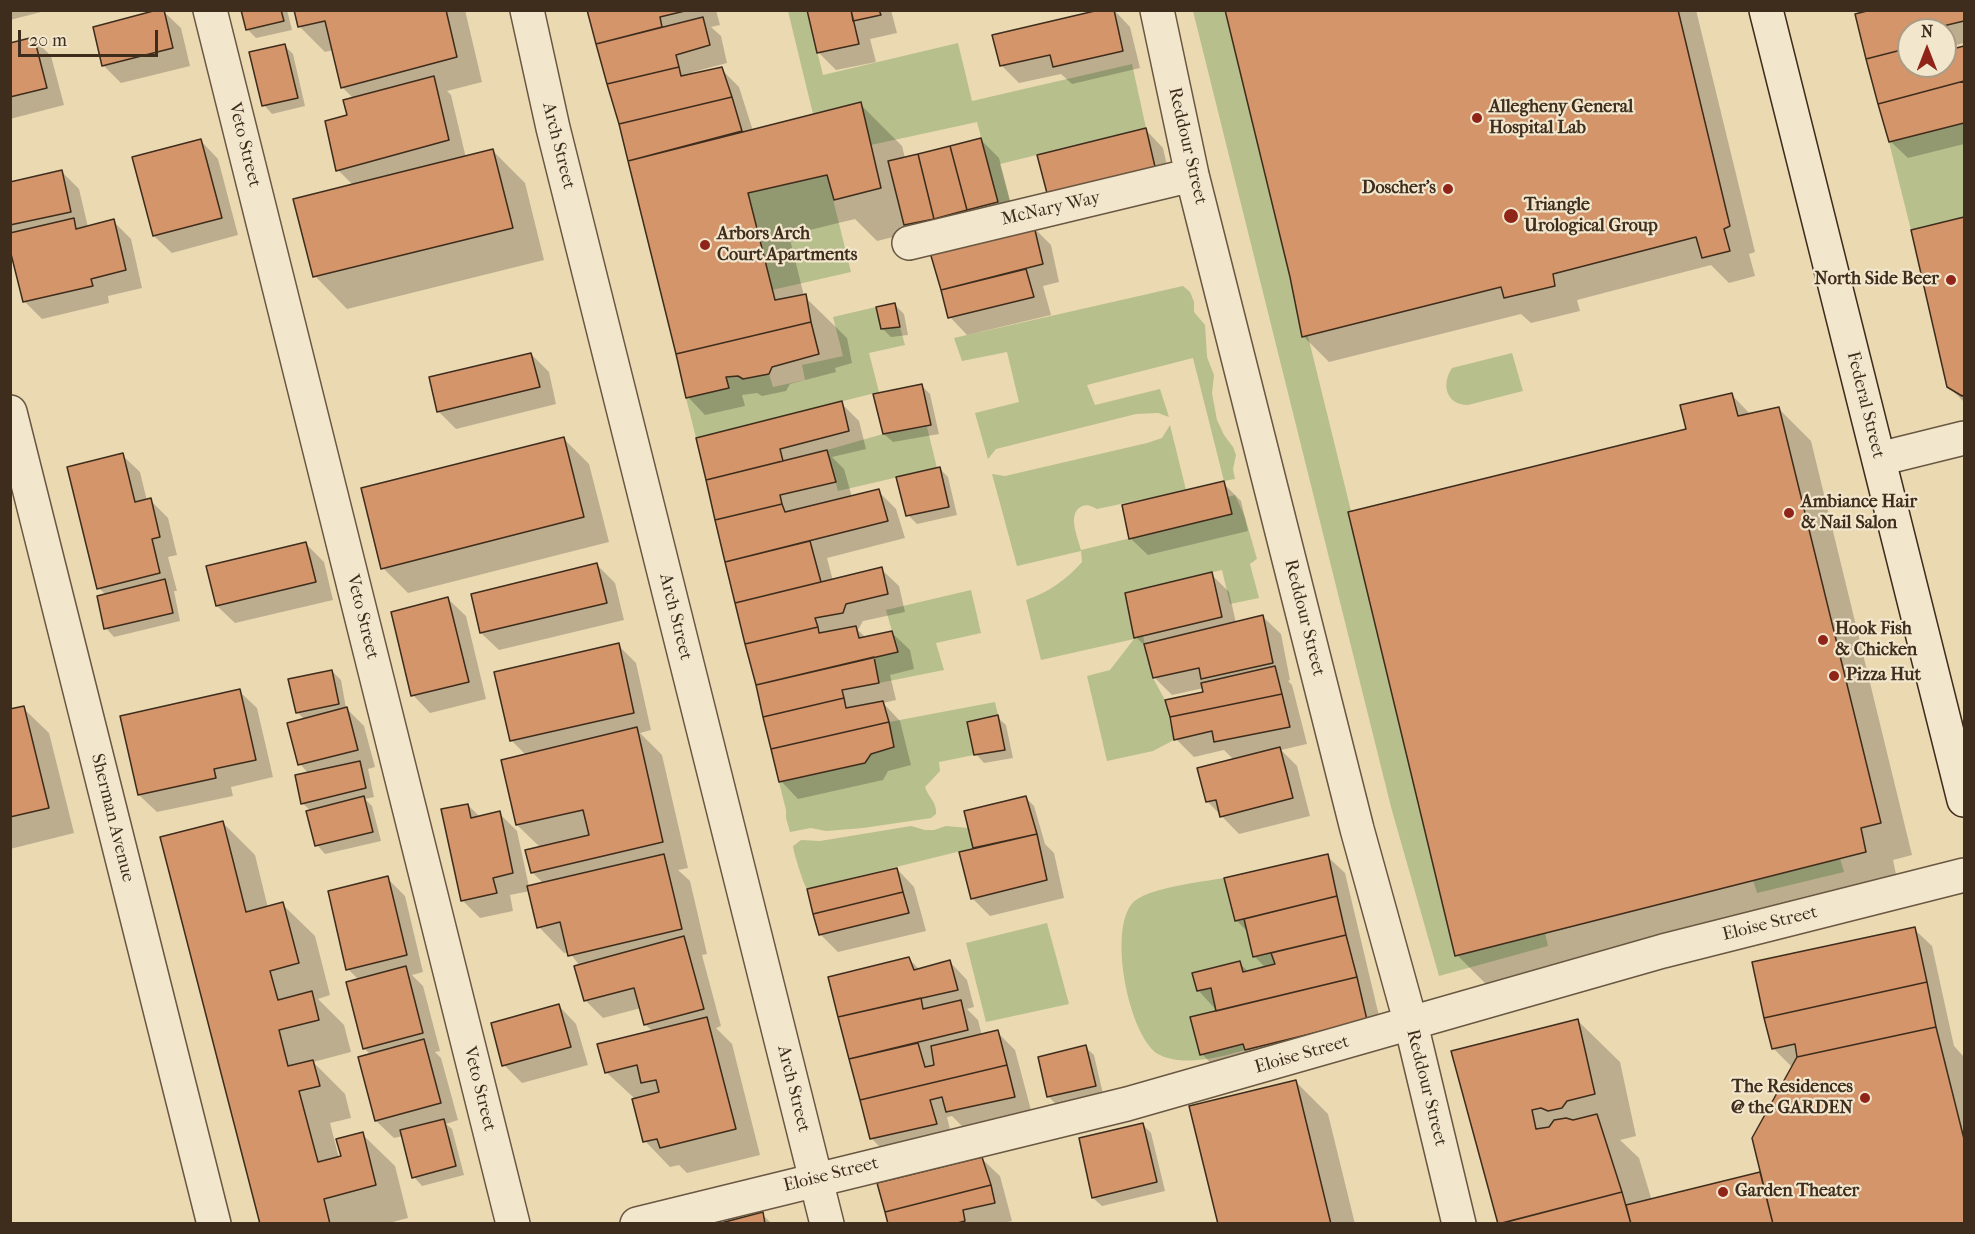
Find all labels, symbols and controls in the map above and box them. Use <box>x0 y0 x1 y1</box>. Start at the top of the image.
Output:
scale bar <box>21 18 160 56</box>
north arrow <box>1897 18 1957 78</box>
text: N <box>1921 22 1933 41</box>
text: 20 m <box>29 30 67 51</box>
street label: Reddour Street <box>1163 85 1211 207</box>
place label: Allegheny General Hospital Lab <box>1489 97 1633 140</box>
street label: Veto Street <box>223 100 265 190</box>
street label: Arch Street <box>537 100 579 192</box>
marker: Allegheny General Hospital Lab <box>1470 111 1484 125</box>
place label: Doscher's <box>1362 178 1436 200</box>
marker: Doscher's <box>1441 182 1455 196</box>
street label: McNary Way <box>999 187 1103 231</box>
place label: Triangle Urological Group <box>1524 195 1658 238</box>
marker: Triangle Urological Group <box>1502 207 1520 225</box>
place label: Arbors Arch Court Apartments <box>717 224 857 266</box>
marker: Arbors Arch Court Apartments <box>698 238 712 252</box>
place label: North Side Beer <box>1814 269 1939 291</box>
marker: North Side Beer <box>1944 273 1958 287</box>
street label: Federal Street <box>1841 349 1889 461</box>
place label: Ambiance Hair & Nail Salon <box>1801 492 1917 534</box>
marker: Ambiance Hair & Nail Salon <box>1782 506 1796 520</box>
street label: Reddour Street <box>1279 557 1329 679</box>
street label: Arch Street <box>654 571 696 663</box>
street label: Veto Street <box>341 572 383 662</box>
place label: Hook Fish & Chicken <box>1835 619 1917 662</box>
marker: Hook Fish & Chicken <box>1816 633 1830 647</box>
place label: Pizza Hut <box>1846 665 1921 687</box>
marker: Pizza Hut <box>1827 669 1841 683</box>
street label: Sherman Avenue <box>86 752 138 884</box>
street label: Eloise Street <box>1720 902 1820 946</box>
street label: Reddour Street <box>1401 1027 1451 1149</box>
street label: Eloise Street <box>1252 1031 1352 1079</box>
street label: Arch Street <box>772 1043 814 1135</box>
street label: Veto Street <box>458 1044 500 1134</box>
place label: The Residences @ the GARDEN <box>1731 1077 1853 1120</box>
marker: The Residences @ the GARDEN <box>1858 1091 1872 1105</box>
street label: Eloise Street <box>781 1153 881 1197</box>
place label: Garden Theater <box>1735 1181 1859 1203</box>
marker: Garden Theater <box>1716 1185 1730 1199</box>

